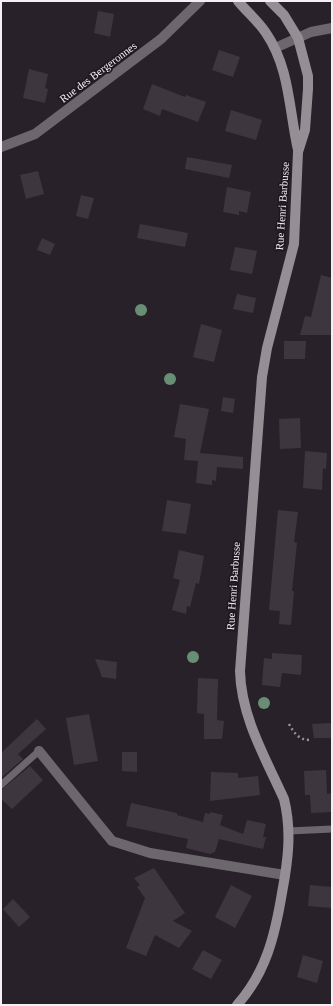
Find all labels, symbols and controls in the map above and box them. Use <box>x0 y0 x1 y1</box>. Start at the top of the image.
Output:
street label: Rue des Bergeronnes <box>57 39 139 105</box>
street label: Rue Henri Barbusse <box>273 161 291 251</box>
street label: Rue Henri Barbusse <box>224 541 242 631</box>

